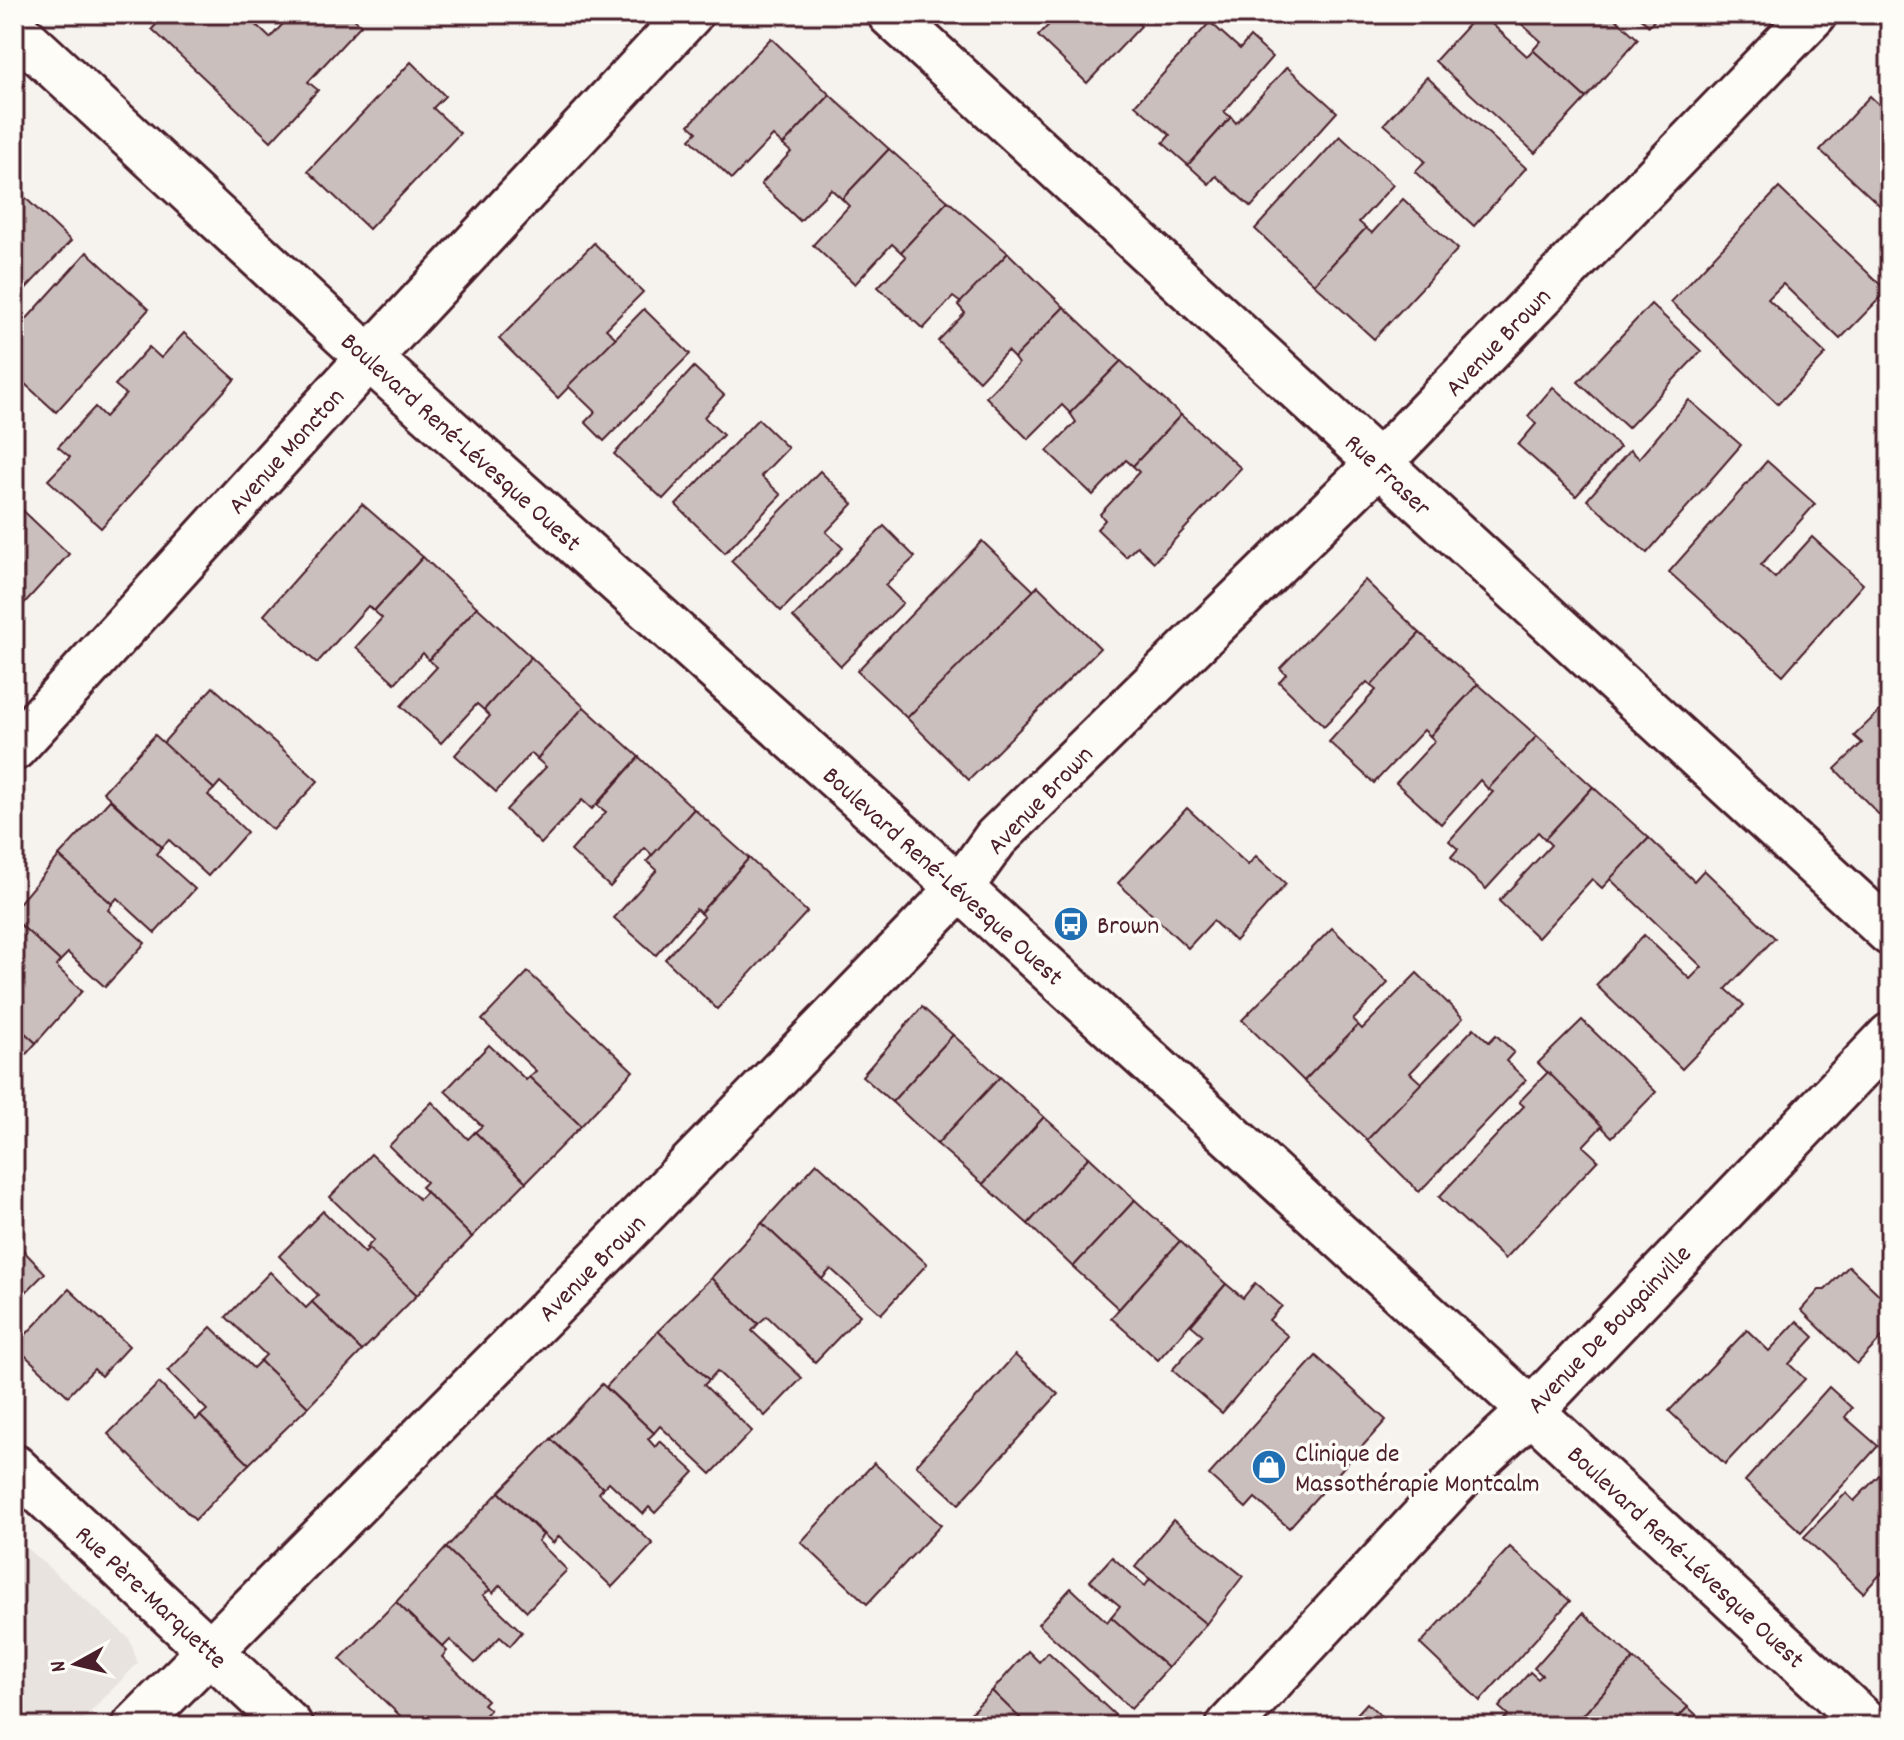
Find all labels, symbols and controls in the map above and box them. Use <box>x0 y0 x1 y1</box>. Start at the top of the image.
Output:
street label: Avenue Brown <box>1438 280 1561 406</box>
street label: Boulevard René-Lévesque Ouest <box>331 325 589 562</box>
street label: Avenue Moncton <box>220 381 355 524</box>
street label: Rue Fraser <box>1335 427 1439 527</box>
street label: Avenue Brown <box>980 738 1103 864</box>
street label: Boulevard René-Lévesque Ouest <box>813 759 1071 996</box>
bus stop icon: Brown <box>1052 905 1090 943</box>
place label: Brown <box>1097 909 1159 946</box>
street label: Avenue Brown <box>531 1207 656 1332</box>
street label: Avenue De Bougainville <box>1520 1237 1701 1423</box>
place label: Clinique de Massothérapie Montcalm <box>1295 1437 1540 1504</box>
street label: Boulevard René-Lévesque Ouest <box>1557 1438 1812 1679</box>
shop icon: Clinique de Massothérapie Montcalm <box>1250 1448 1288 1486</box>
street label: Rue Père-Marquette <box>65 1518 234 1679</box>
north arrow <box>36 1624 116 1704</box>
text: N <box>44 1659 76 1674</box>

